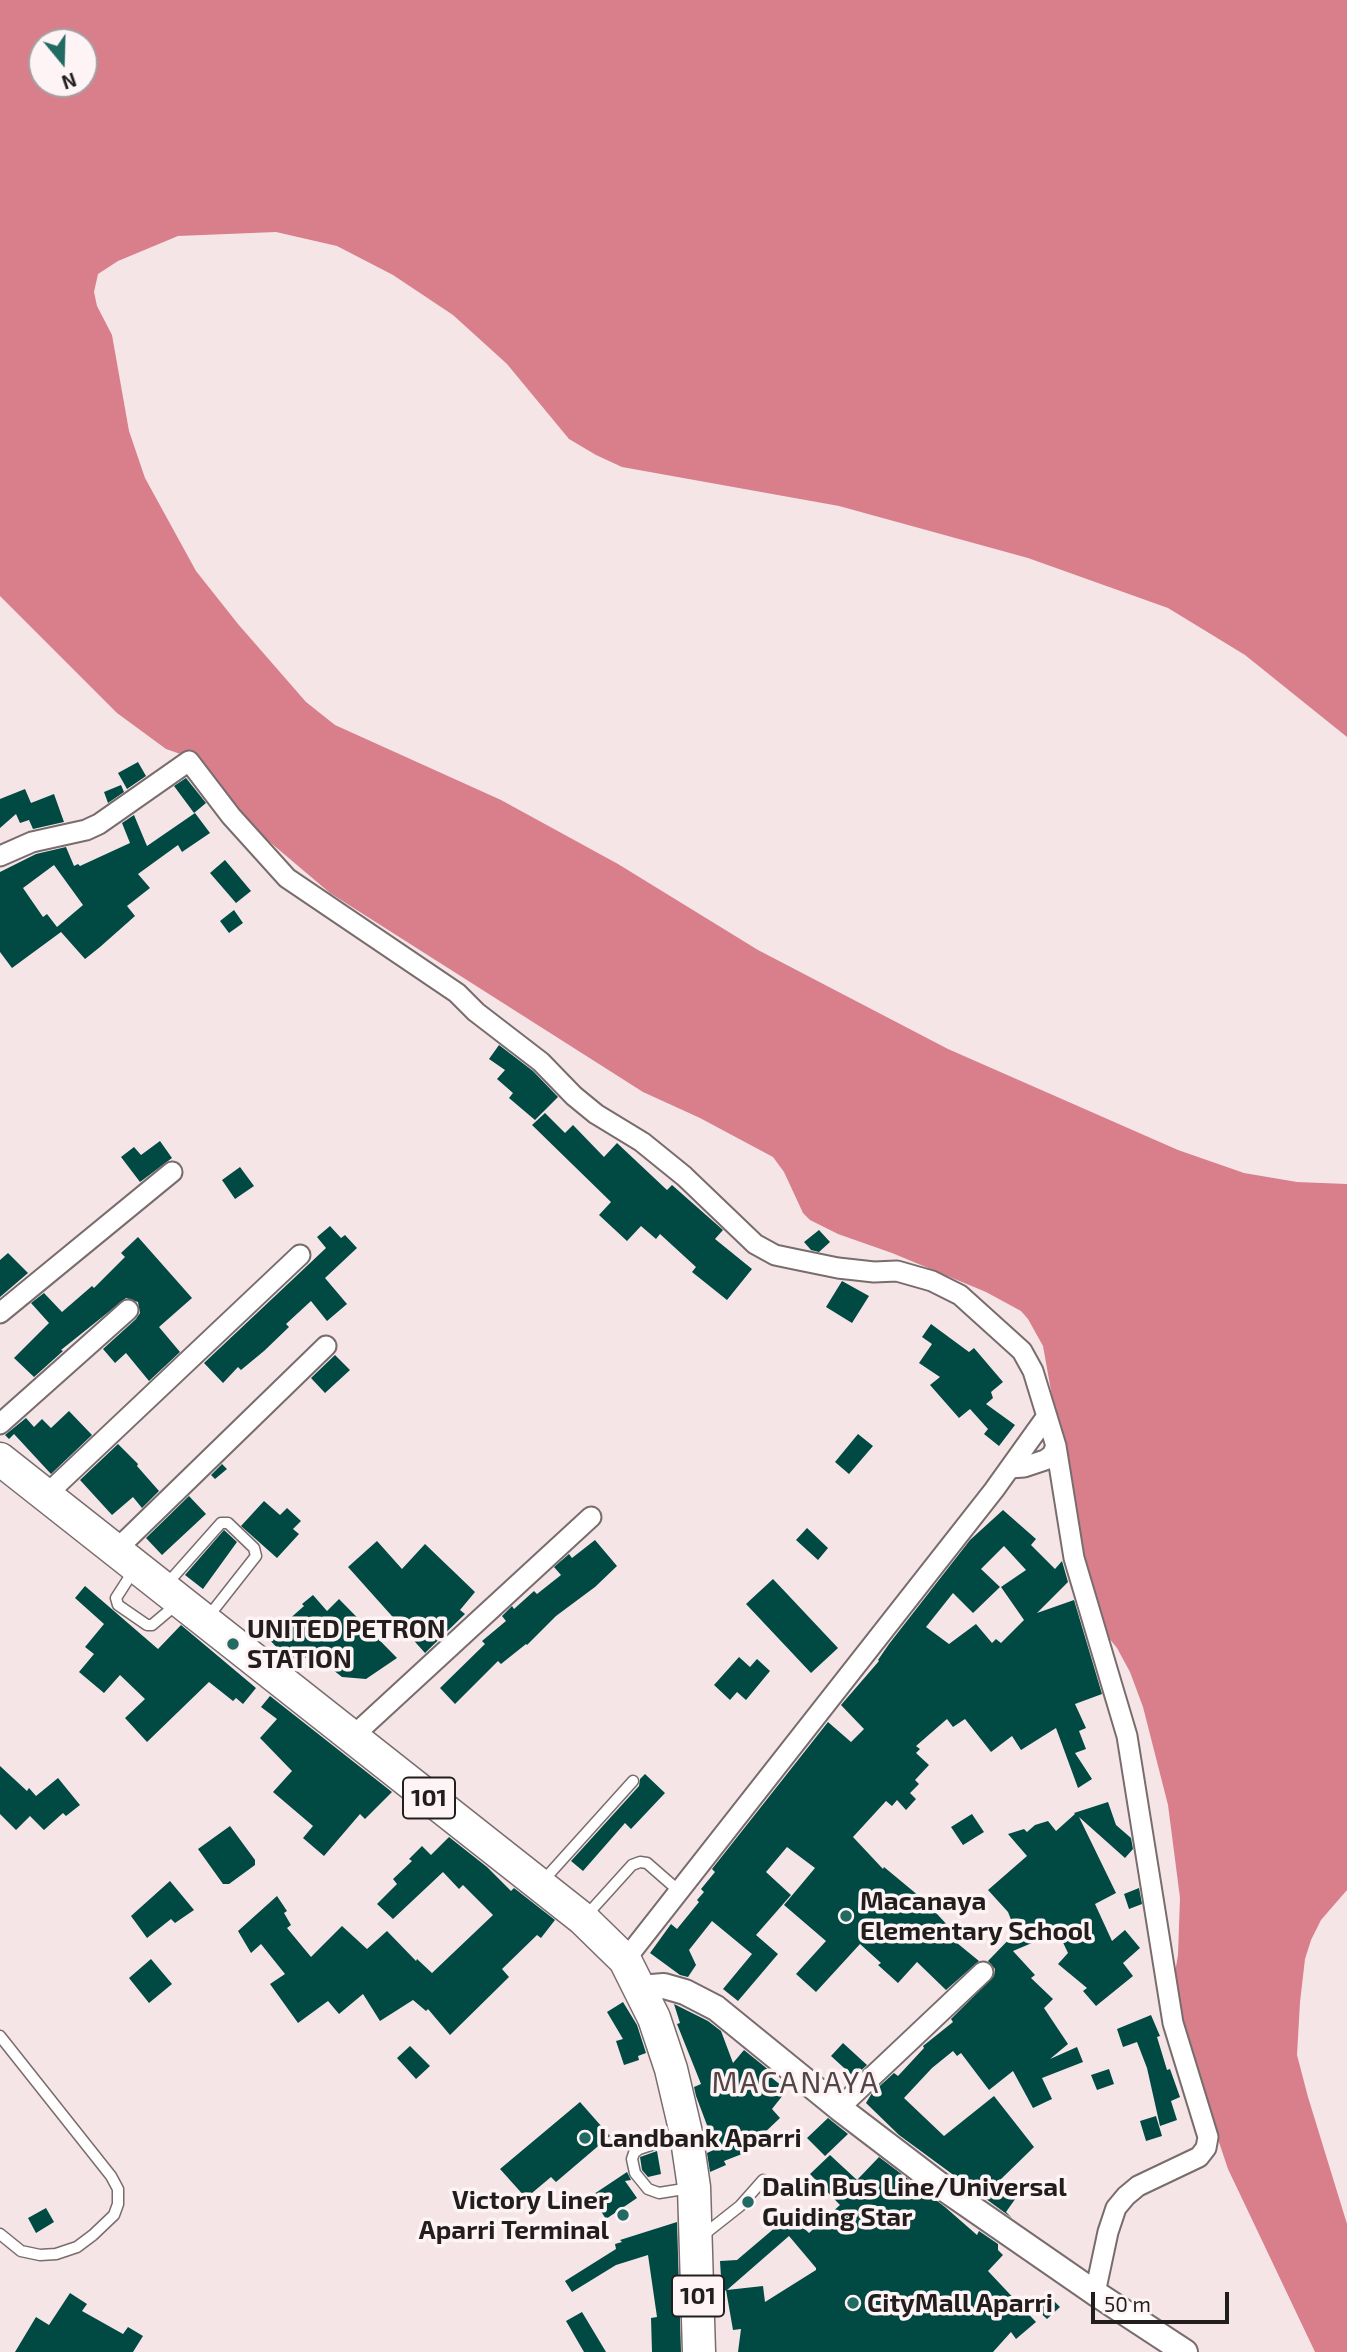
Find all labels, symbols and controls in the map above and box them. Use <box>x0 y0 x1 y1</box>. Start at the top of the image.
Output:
north arrow <box>28 28 98 98</box>
text: N <box>59 68 80 95</box>
place label: UNITED PETRON STATION <box>247 1613 445 1674</box>
marker: UNITED PETRON STATION <box>225 1636 241 1652</box>
road number: 101 <box>403 1778 455 1818</box>
place label: Macanaya Elementary School <box>860 1885 1092 1946</box>
marker: Macanaya Elementary School <box>838 1908 854 1924</box>
district label: MACANAYA <box>713 2065 879 2101</box>
place label: Landbank Aparri <box>599 2122 802 2154</box>
marker: Landbank Aparri <box>577 2130 593 2146</box>
place label: Dalin Bus Line/Universal Guiding Star <box>762 2171 1067 2232</box>
place label: Victory Liner Aparri Terminal <box>419 2184 609 2246</box>
marker: Dalin Bus Line/Universal Guiding Star <box>740 2194 756 2210</box>
marker: Victory Liner Aparri Terminal <box>615 2207 631 2223</box>
road number: 101 <box>672 2276 724 2316</box>
scale bar <box>1095 2278 1233 2322</box>
place label: CityMall Aparri <box>867 2287 1053 2319</box>
text: 50 m <box>1104 2291 1151 2316</box>
marker: CityMall Aparri <box>845 2295 861 2311</box>

